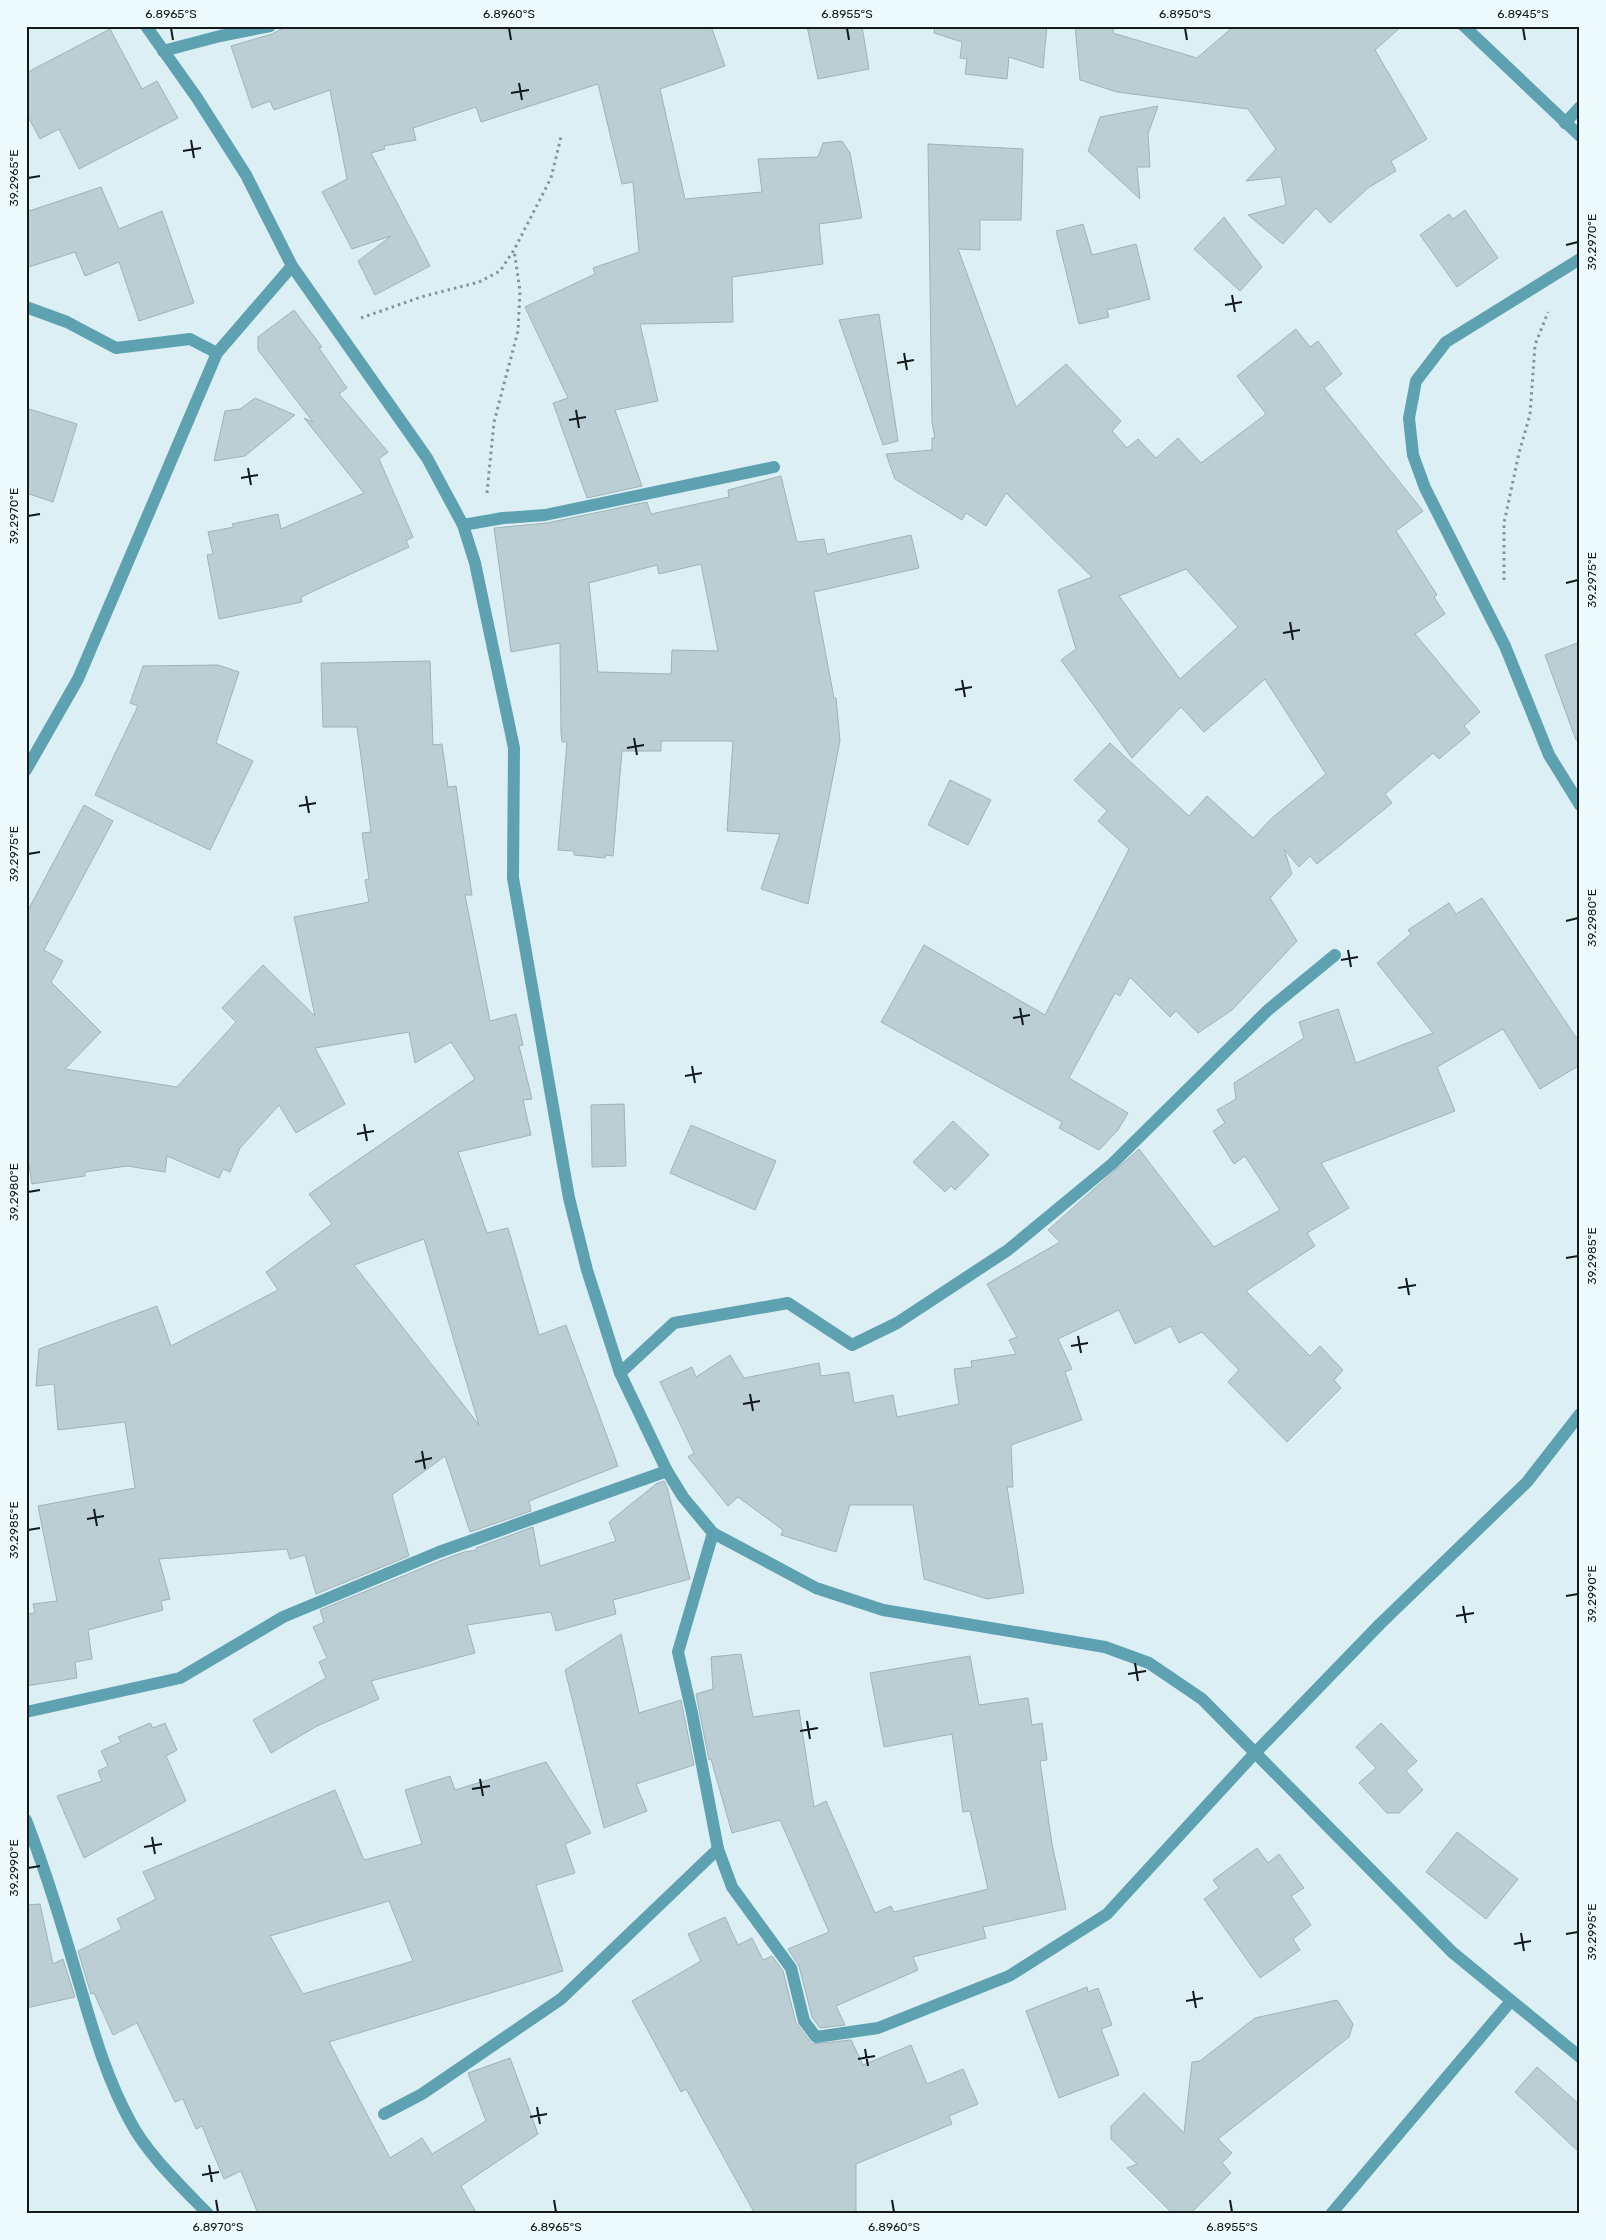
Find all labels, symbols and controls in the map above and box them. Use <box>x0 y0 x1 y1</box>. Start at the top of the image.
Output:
text: 6.8965°S <box>145 7 197 21</box>
text: 6.8960°S <box>483 7 535 21</box>
text: 6.8955°S <box>821 7 873 21</box>
text: 6.8950°S <box>1159 7 1211 21</box>
text: 6.8945°S <box>1497 7 1549 21</box>
text: 39.2965°E <box>7 150 21 206</box>
text: 39.2970°E <box>1585 214 1599 270</box>
text: 39.2970°E <box>7 488 21 544</box>
text: 39.2975°E <box>1585 552 1599 608</box>
text: 39.2975°E <box>7 826 21 882</box>
text: 39.2980°E <box>1585 889 1599 947</box>
text: 39.2980°E <box>7 1163 21 1221</box>
text: 39.2985°E <box>1585 1227 1599 1285</box>
text: 39.2985°E <box>7 1501 21 1559</box>
text: 39.2990°E <box>1585 1565 1599 1623</box>
text: 39.2990°E <box>7 1839 21 1897</box>
text: 39.2995°E <box>1585 1904 1599 1960</box>
text: 6.8970°S <box>193 2220 243 2234</box>
text: 6.8965°S <box>530 2220 582 2234</box>
text: 6.8960°S <box>868 2220 920 2234</box>
text: 6.8955°S <box>1206 2220 1258 2234</box>

